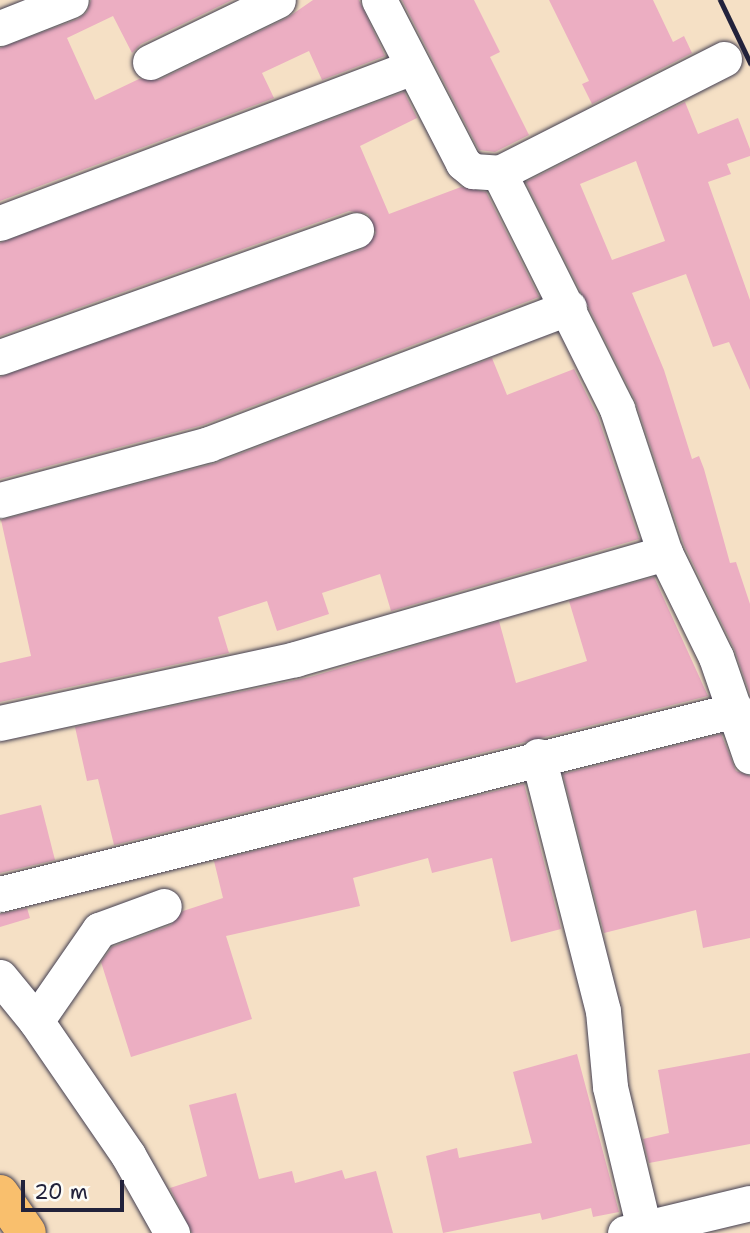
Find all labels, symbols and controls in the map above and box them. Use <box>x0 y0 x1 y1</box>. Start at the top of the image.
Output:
scale bar <box>24 1166 128 1210</box>
text: 20 m <box>34 1178 88 1206</box>

